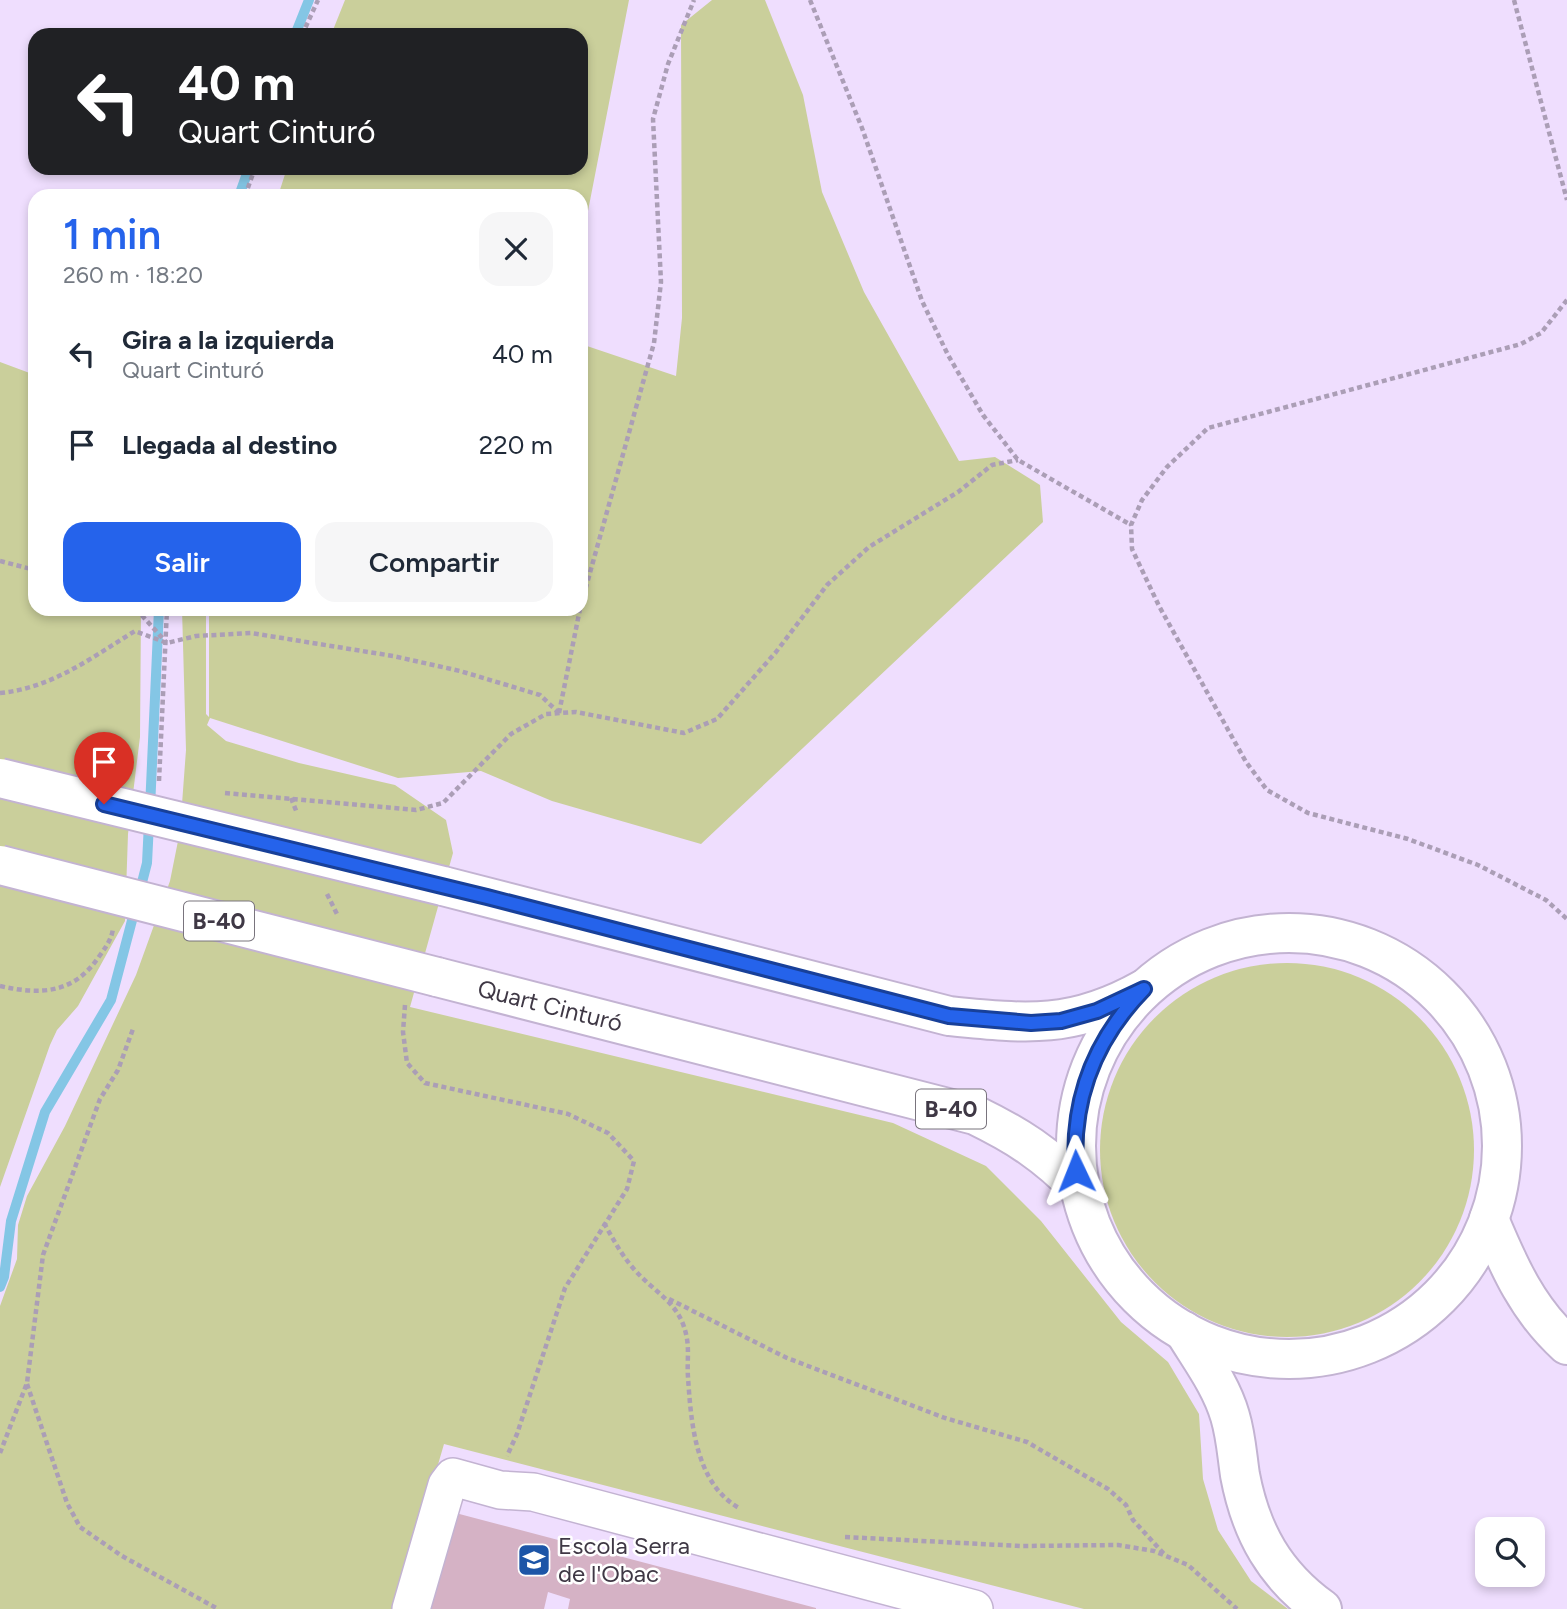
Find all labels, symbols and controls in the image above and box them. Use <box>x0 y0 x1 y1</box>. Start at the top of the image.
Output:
text: 40 m <box>178 53 295 112</box>
icon: left <box>63 56 154 147</box>
text: Quart Cinturó <box>178 113 376 151</box>
text: 1 min <box>63 209 161 260</box>
button: close <box>479 212 553 286</box>
text: 260 m · 18:20 <box>63 261 203 289</box>
text: Gira a la izquierda <box>122 324 334 356</box>
icon: left <box>63 335 101 373</box>
text: 40 m <box>492 338 553 370</box>
text: Quart Cinturó <box>122 356 264 384</box>
icon: arrive <box>63 426 101 464</box>
text: Llegada al destino <box>122 429 337 461</box>
text: 220 m <box>479 429 553 461</box>
button: Salir <box>63 522 301 602</box>
button: Compartir <box>315 522 553 602</box>
pin <box>74 732 134 804</box>
icon: arrive <box>85 743 123 781</box>
road number: B-40 <box>184 902 254 940</box>
street label: Quart Cinturó <box>475 974 626 1038</box>
road number: B-40 <box>916 1090 986 1128</box>
position arrow <box>1039 1134 1113 1208</box>
map controls <box>1475 1517 1545 1587</box>
button: search <box>1475 1517 1545 1587</box>
place label: Escola Serra de l'Obac <box>558 1531 690 1588</box>
school or university icon: Escola Serra de l'Obac <box>515 1541 553 1579</box>

